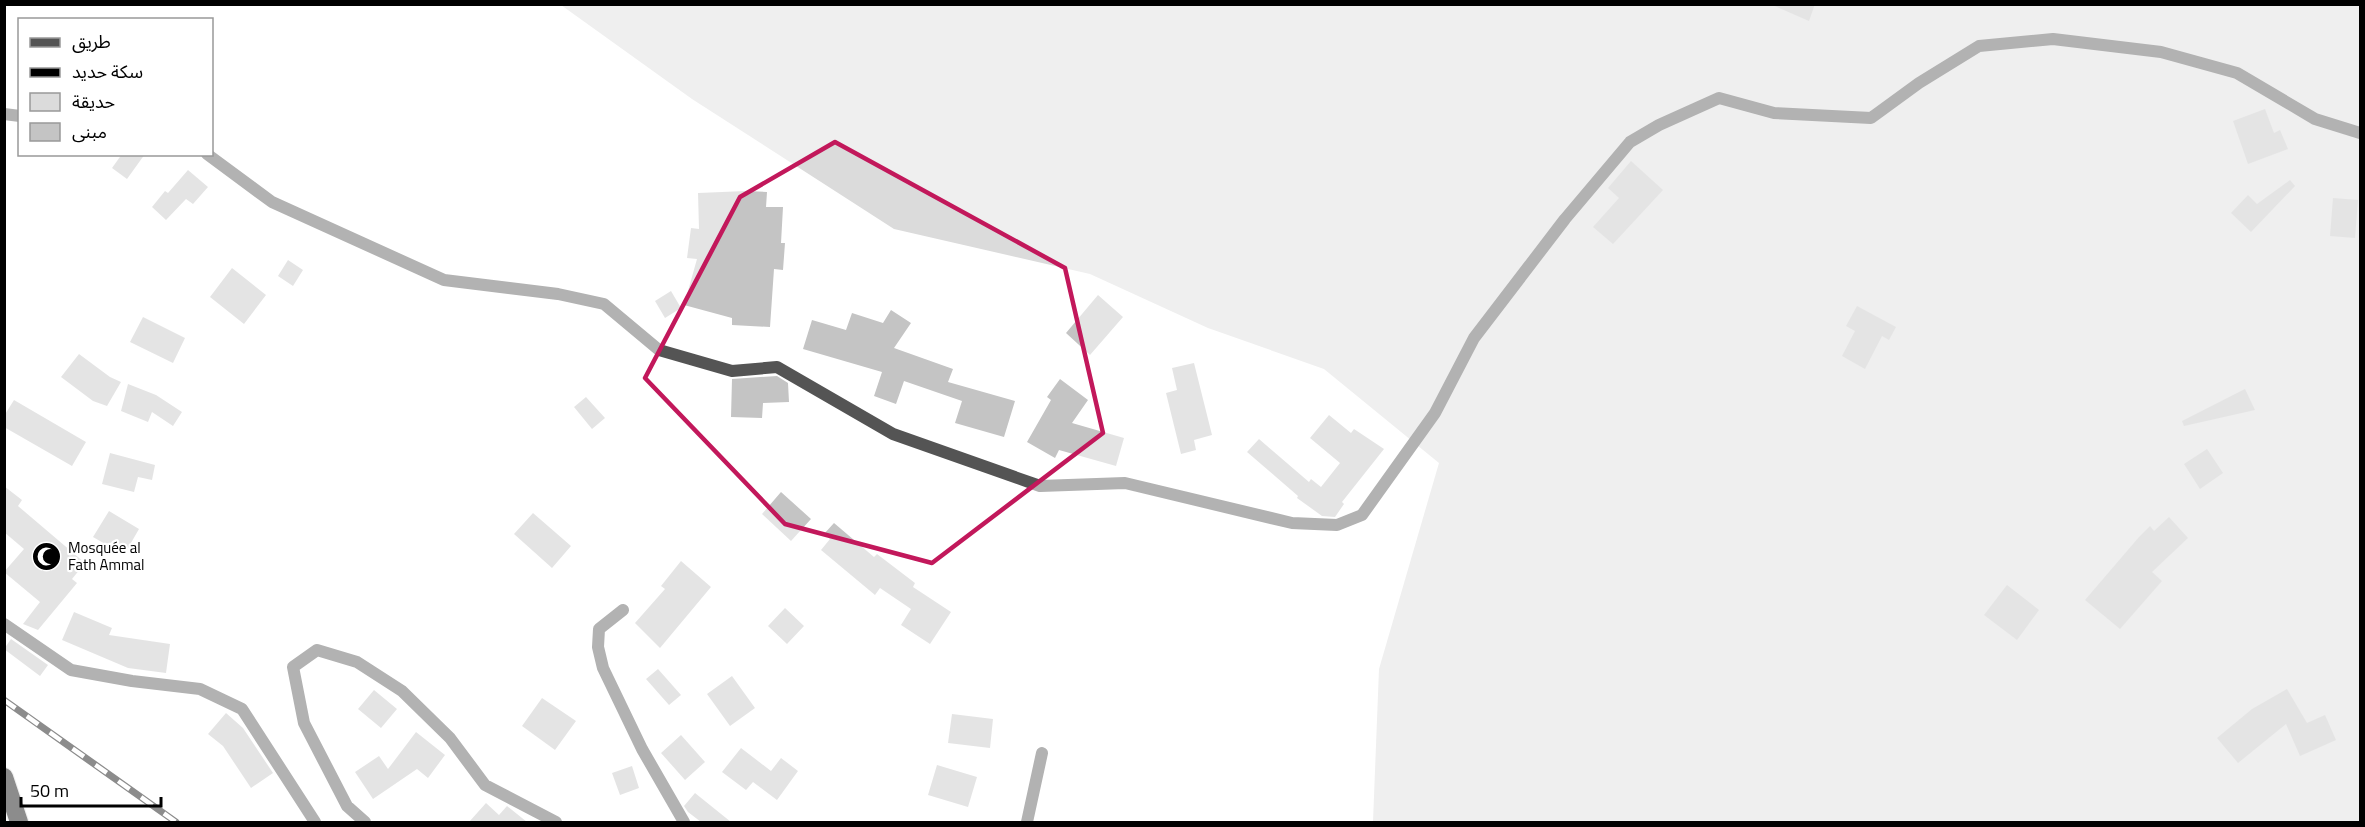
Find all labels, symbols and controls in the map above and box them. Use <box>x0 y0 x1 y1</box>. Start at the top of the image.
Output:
legend <box>18 18 213 156</box>
text: طريق <box>72 28 111 55</box>
text: سكة حديد <box>72 58 143 85</box>
text: حديقة <box>72 88 115 115</box>
text: مبنى <box>72 118 107 145</box>
place label: Mosquée al Fath Ammal <box>68 536 145 576</box>
mosque icon: Mosquée al Fath Ammal <box>31 540 63 572</box>
scale bar <box>21 770 160 808</box>
text: 50 m <box>30 777 69 804</box>

